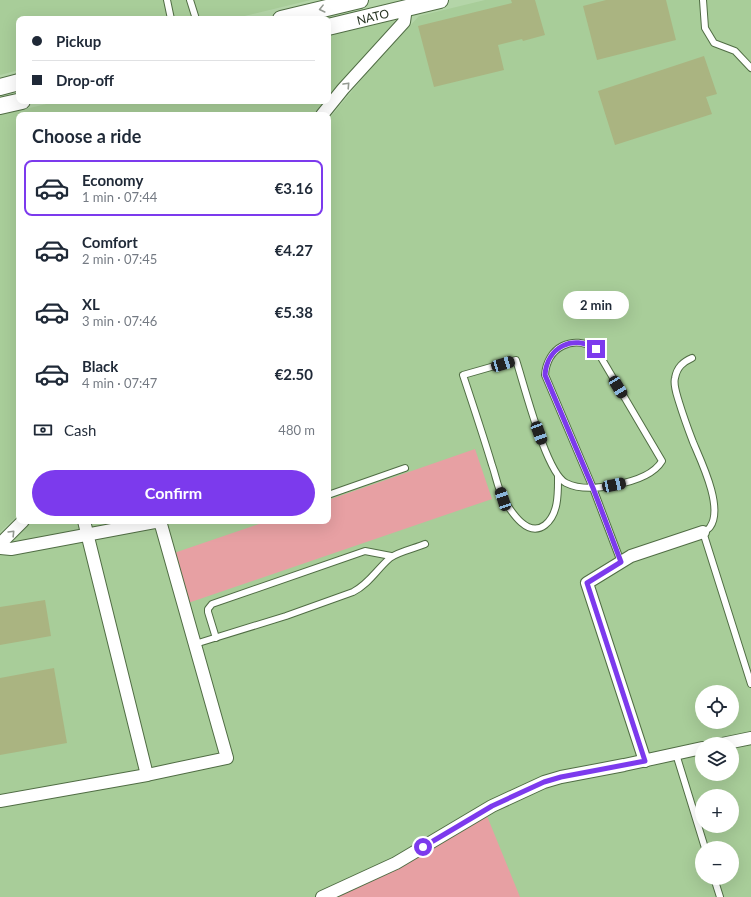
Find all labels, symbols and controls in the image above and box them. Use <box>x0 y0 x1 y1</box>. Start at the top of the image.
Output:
one-way arrow <box>319 5 325 13</box>
street label: ΝΑΤΟ <box>355 5 391 27</box>
text: Pickup <box>56 32 101 50</box>
text: Drop-off <box>56 71 114 89</box>
one-way arrow <box>342 82 350 90</box>
text: Choose a ride <box>32 125 141 147</box>
icon: car <box>34 170 70 206</box>
text: Economy <box>82 171 143 189</box>
text: €3.16 <box>275 179 313 197</box>
text: 1 min · 07:44 <box>82 189 157 205</box>
icon: car <box>34 232 70 268</box>
text: Comfort <box>82 233 138 251</box>
text: €4.27 <box>275 241 313 259</box>
text: 2 min · 07:45 <box>82 251 157 267</box>
callout: 2 min <box>563 291 629 319</box>
icon: car <box>34 294 70 330</box>
text: XL <box>82 295 100 313</box>
text: 2 min <box>580 297 612 313</box>
text: €5.38 <box>275 303 313 321</box>
text: 3 min · 07:46 <box>82 313 157 329</box>
route end <box>587 340 605 358</box>
car <box>490 355 516 373</box>
icon: car <box>34 356 70 392</box>
text: Black <box>82 357 118 375</box>
text: €2.50 <box>275 365 313 383</box>
car <box>607 374 629 400</box>
text: 4 min · 07:47 <box>82 375 157 391</box>
icon: cash <box>32 419 54 441</box>
car <box>529 420 549 446</box>
text: Cash <box>64 421 96 439</box>
text: 480 m <box>278 422 315 438</box>
button: Confirm <box>32 470 315 516</box>
car <box>601 477 627 493</box>
car <box>494 486 512 512</box>
one-way arrow <box>7 530 15 538</box>
map controls <box>695 685 739 885</box>
button: locate <box>695 685 739 729</box>
button: layers <box>695 737 739 781</box>
button: + <box>695 789 739 833</box>
route start <box>414 838 432 856</box>
button: − <box>695 841 739 885</box>

